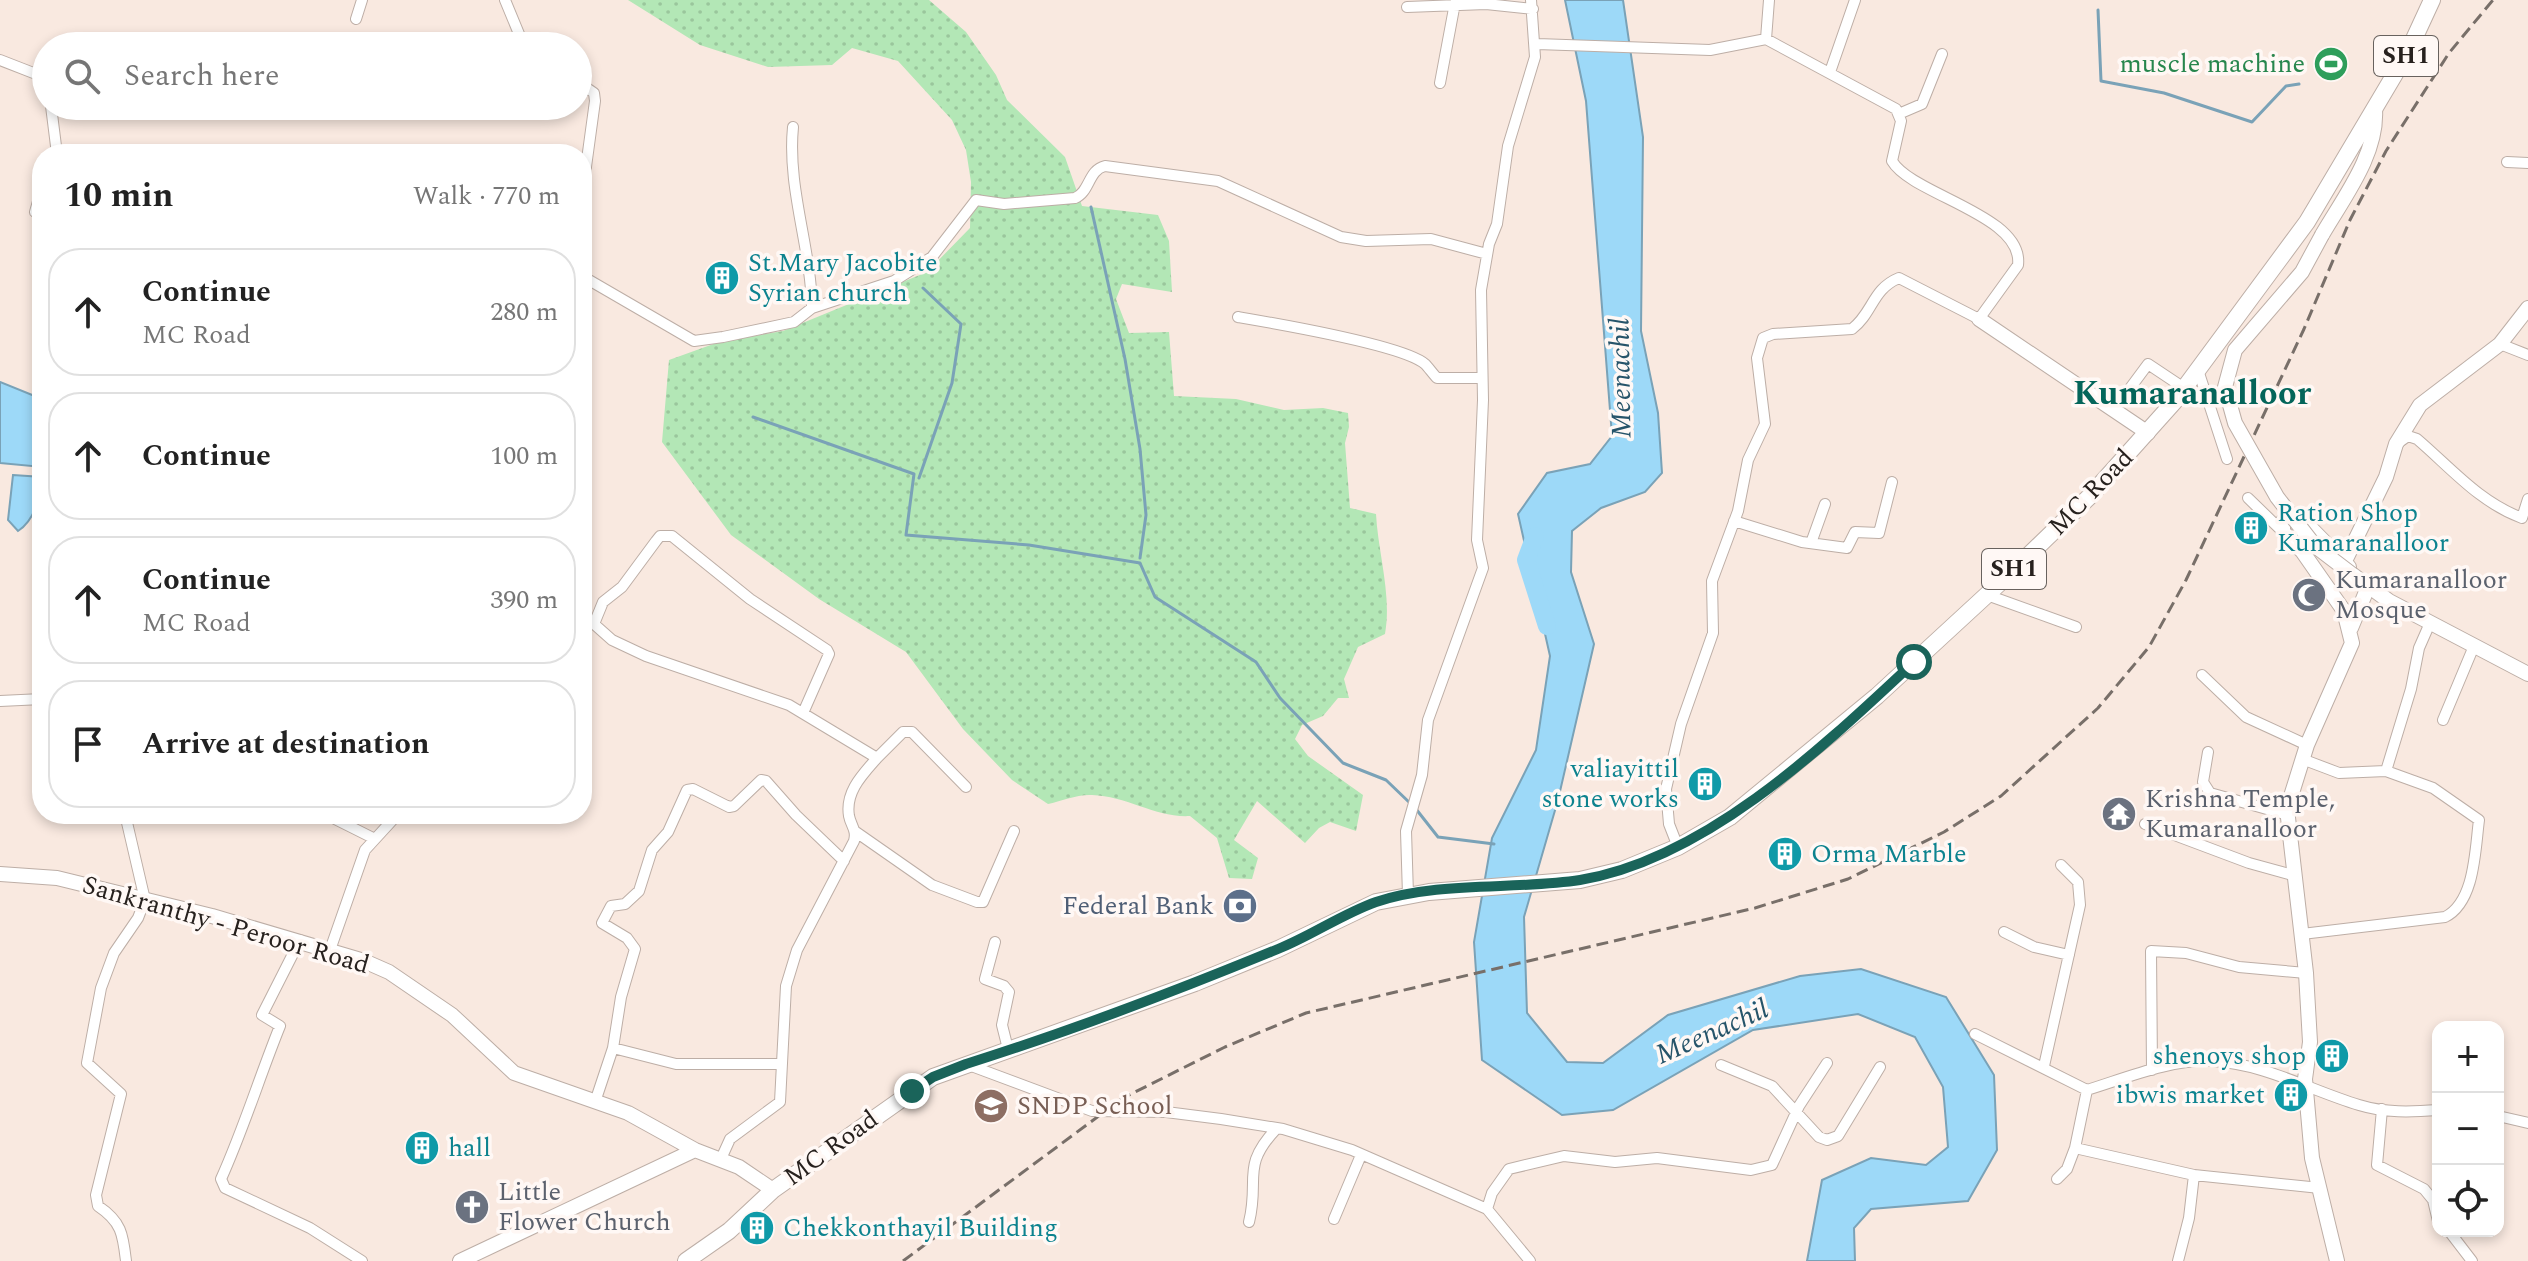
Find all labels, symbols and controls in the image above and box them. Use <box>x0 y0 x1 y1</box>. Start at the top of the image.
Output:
search box <box>32 32 592 120</box>
road number: SH1 <box>2374 36 2438 76</box>
place label: muscle machine <box>2119 44 2305 84</box>
sports icon: muscle machine <box>2312 45 2350 83</box>
text: Search here <box>124 53 280 99</box>
icon: search <box>60 54 104 98</box>
text: 10 min <box>64 170 174 222</box>
text: Walk · 770 m <box>413 176 560 216</box>
place label: St.Mary Jacobite Syrian church <box>748 243 938 313</box>
building icon: St.Mary Jacobite Syrian church <box>703 259 741 297</box>
text: Continue <box>142 269 271 315</box>
icon: ahead <box>66 290 110 334</box>
text: 280 m <box>490 292 558 332</box>
text: MC Road <box>142 315 251 355</box>
water label: Meenachil <box>1598 318 1644 438</box>
district label: Kumaranalloor <box>2073 368 2312 420</box>
text: Continue <box>142 433 271 479</box>
icon: ahead <box>66 434 110 478</box>
text: 100 m <box>490 436 558 476</box>
street label: MC Road <box>2039 439 2143 545</box>
place label: Ration Shop Kumaranalloor <box>2277 493 2449 563</box>
building icon: Ration Shop Kumaranalloor <box>2232 509 2270 547</box>
road number: SH1 <box>1982 549 2046 589</box>
text: Continue <box>142 557 271 603</box>
place label: Kumaranalloor Mosque <box>2335 560 2507 630</box>
mosque icon: Kumaranalloor Mosque <box>2290 576 2328 614</box>
icon: ahead <box>66 578 110 622</box>
text: 390 m <box>490 580 558 620</box>
text: MC Road <box>142 603 251 643</box>
route start <box>1896 644 1932 680</box>
text: Arrive at destination <box>142 721 429 767</box>
icon: arrive <box>66 722 110 766</box>
place label: valiayittil stone works <box>1541 749 1679 819</box>
building icon: valiayittil stone works <box>1686 765 1724 803</box>
place label: Krishna Temple, Kumaranalloor <box>2145 779 2335 849</box>
temple icon: Krishna Temple, Kumaranalloor <box>2100 795 2138 833</box>
place label: Orma Marble <box>1811 834 1967 874</box>
building icon: Orma Marble <box>1766 835 1804 873</box>
street label: Sankranthy - Peroor Road <box>78 865 374 985</box>
place label: Federal Bank <box>1062 886 1214 926</box>
bank icon: Federal Bank <box>1221 887 1259 925</box>
water label: Meenachil <box>1648 988 1776 1076</box>
map controls <box>2432 1021 2504 1237</box>
button: + <box>2432 1021 2504 1093</box>
place label: shenoys shop <box>2153 1036 2306 1076</box>
building icon: shenoys shop <box>2313 1037 2351 1075</box>
route end <box>894 1073 930 1109</box>
place label: ibwis market <box>2116 1075 2265 1115</box>
building icon: ibwis market <box>2272 1076 2310 1114</box>
place label: SNDP School <box>1017 1086 1172 1126</box>
school or university icon: SNDP School <box>972 1087 1010 1125</box>
button: − <box>2432 1093 2504 1165</box>
street label: MC Road <box>775 1100 887 1196</box>
place label: hall <box>448 1128 491 1168</box>
building icon: hall <box>403 1129 441 1167</box>
button: locate <box>2432 1165 2504 1237</box>
place label: Little Flower Church <box>498 1172 671 1242</box>
church icon: Little Flower Church <box>453 1188 491 1226</box>
place label: Chekkonthayil Building <box>783 1208 1058 1248</box>
building icon: Chekkonthayil Building <box>738 1209 776 1247</box>

